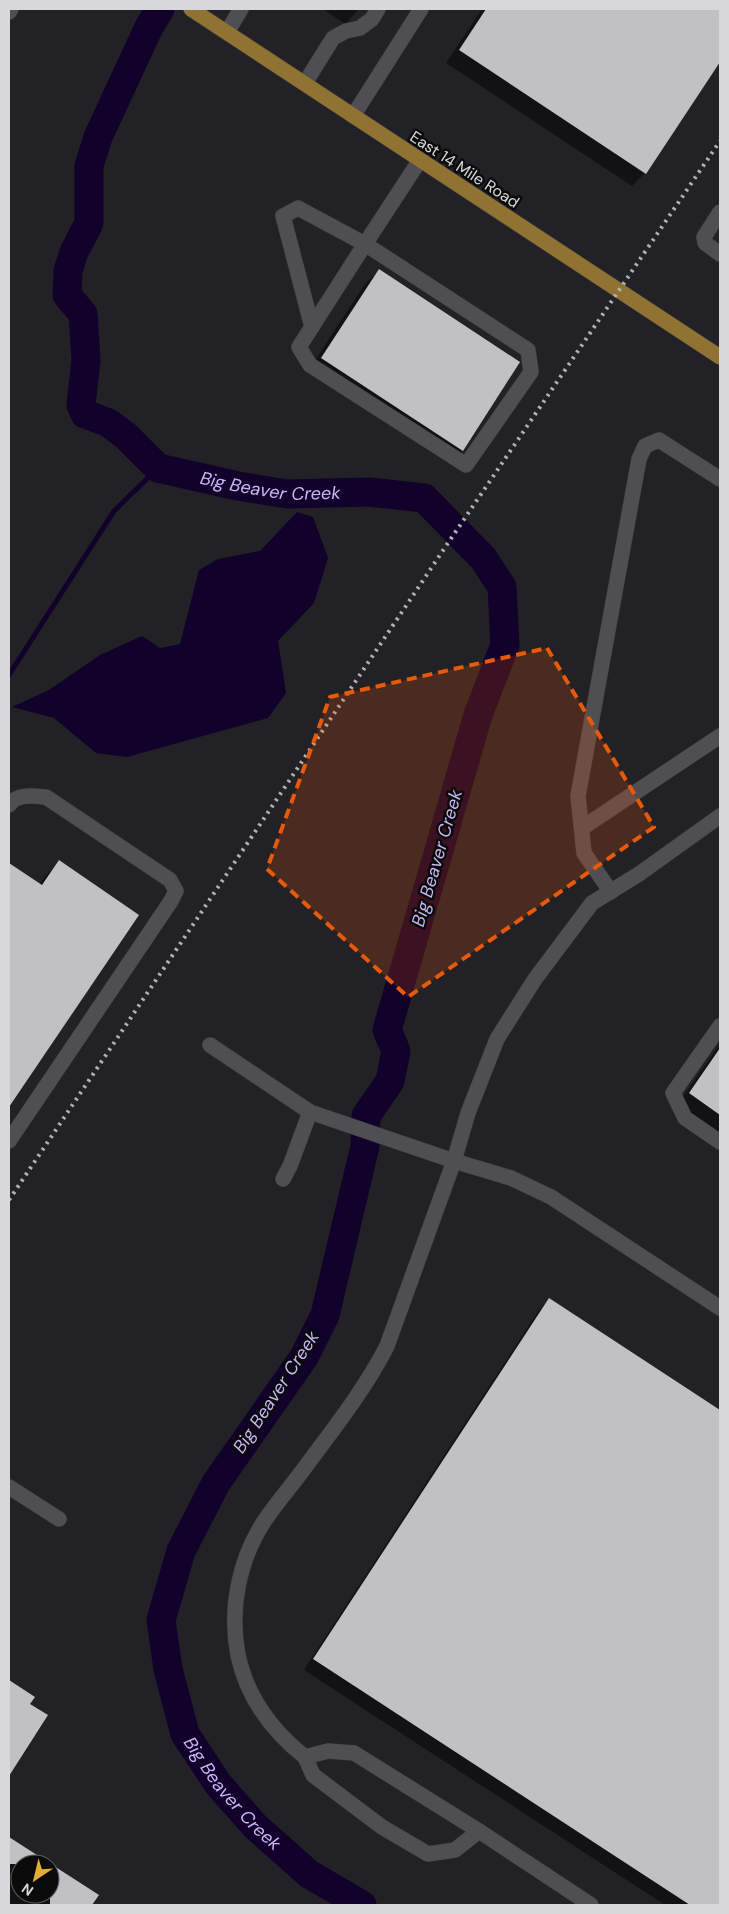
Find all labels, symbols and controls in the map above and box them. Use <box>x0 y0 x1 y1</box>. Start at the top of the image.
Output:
street label: East 14 Mile Road <box>406 126 523 213</box>
water label: Big Beaver Creek <box>198 466 342 506</box>
water label: Big Beaver Creek <box>406 786 468 929</box>
water label: Big Beaver Creek <box>227 1325 325 1458</box>
water label: Big Beaver Creek <box>178 1732 287 1856</box>
north arrow <box>10 1854 60 1904</box>
text: N <box>18 1879 37 1900</box>

